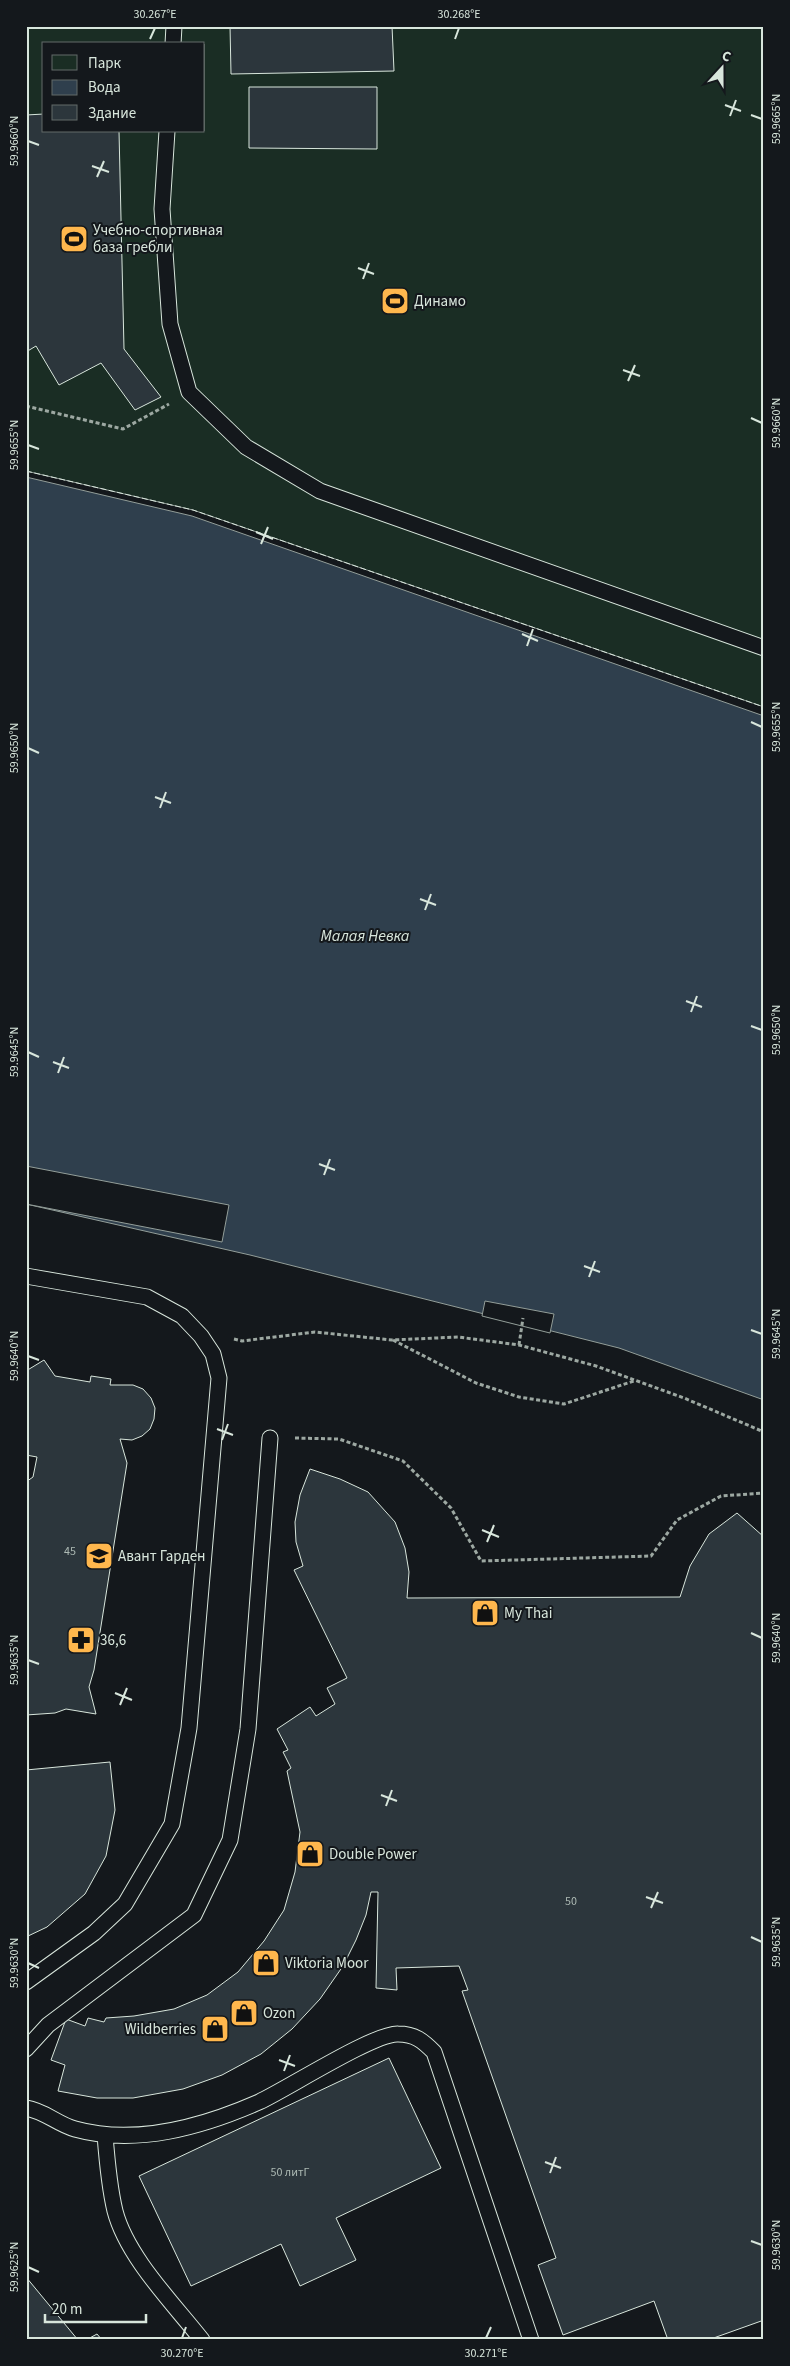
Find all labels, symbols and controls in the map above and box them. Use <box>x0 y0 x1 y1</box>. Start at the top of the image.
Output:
text: 30.267°E <box>133 6 177 23</box>
text: 30.268°E <box>437 6 481 23</box>
legend <box>42 42 205 132</box>
north arrow <box>698 42 748 92</box>
text: С <box>719 46 734 68</box>
text: Парк <box>88 53 122 74</box>
text: Вода <box>88 77 121 98</box>
text: 59.9665°N <box>768 94 785 144</box>
text: Здание <box>88 103 136 124</box>
text: 59.9660°N <box>6 116 23 166</box>
place label: Учебно-спортивная база гребли <box>93 220 223 258</box>
sports icon: Учебно-спортивная база гребли <box>59 224 89 254</box>
sports icon: Динамо <box>380 286 410 316</box>
place label: Динамо <box>414 291 466 312</box>
text: 59.9660°N <box>768 398 785 448</box>
text: 59.9655°N <box>6 420 23 470</box>
text: 59.9655°N <box>768 702 785 752</box>
text: 59.9650°N <box>6 723 23 773</box>
water label: Малая Невка <box>321 925 410 947</box>
text: 59.9650°N <box>768 1005 785 1055</box>
text: 59.9645°N <box>6 1027 23 1077</box>
text: 59.9645°N <box>768 1309 785 1359</box>
text: 59.9640°N <box>6 1331 23 1381</box>
school or university icon: Авант Гарден <box>84 1541 114 1571</box>
house number: 45 <box>64 1543 76 1560</box>
place label: Авант Гарден <box>118 1546 206 1567</box>
shop icon: My Thai <box>470 1598 500 1628</box>
place label: My Thai <box>504 1603 552 1624</box>
text: 59.9640°N <box>768 1613 785 1663</box>
pharmacy icon: 36,6 <box>66 1625 96 1655</box>
place label: 36,6 <box>100 1630 126 1651</box>
text: 59.9635°N <box>6 1635 23 1685</box>
shop icon: Double Power <box>295 1839 325 1869</box>
place label: Double Power <box>329 1844 417 1865</box>
house number: 50 <box>565 1893 577 1910</box>
text: 59.9635°N <box>768 1917 785 1967</box>
text: 59.9630°N <box>6 1938 23 1988</box>
shop icon: Viktoria Moor <box>251 1948 281 1978</box>
place label: Viktoria Moor <box>285 1953 369 1974</box>
shop icon: Ozon <box>229 1998 259 2028</box>
place label: Ozon <box>263 2003 295 2024</box>
shop icon: Wildberries <box>200 2014 230 2044</box>
place label: Wildberries <box>125 2019 196 2040</box>
house number: 50 литГ <box>271 2164 310 2181</box>
text: 59.9630°N <box>768 2220 785 2270</box>
text: 59.9625°N <box>6 2242 23 2292</box>
scale bar <box>45 2291 146 2323</box>
text: 20 m <box>52 2299 82 2320</box>
text: 30.270°E <box>160 2345 204 2362</box>
text: 30.271°E <box>464 2345 508 2362</box>

